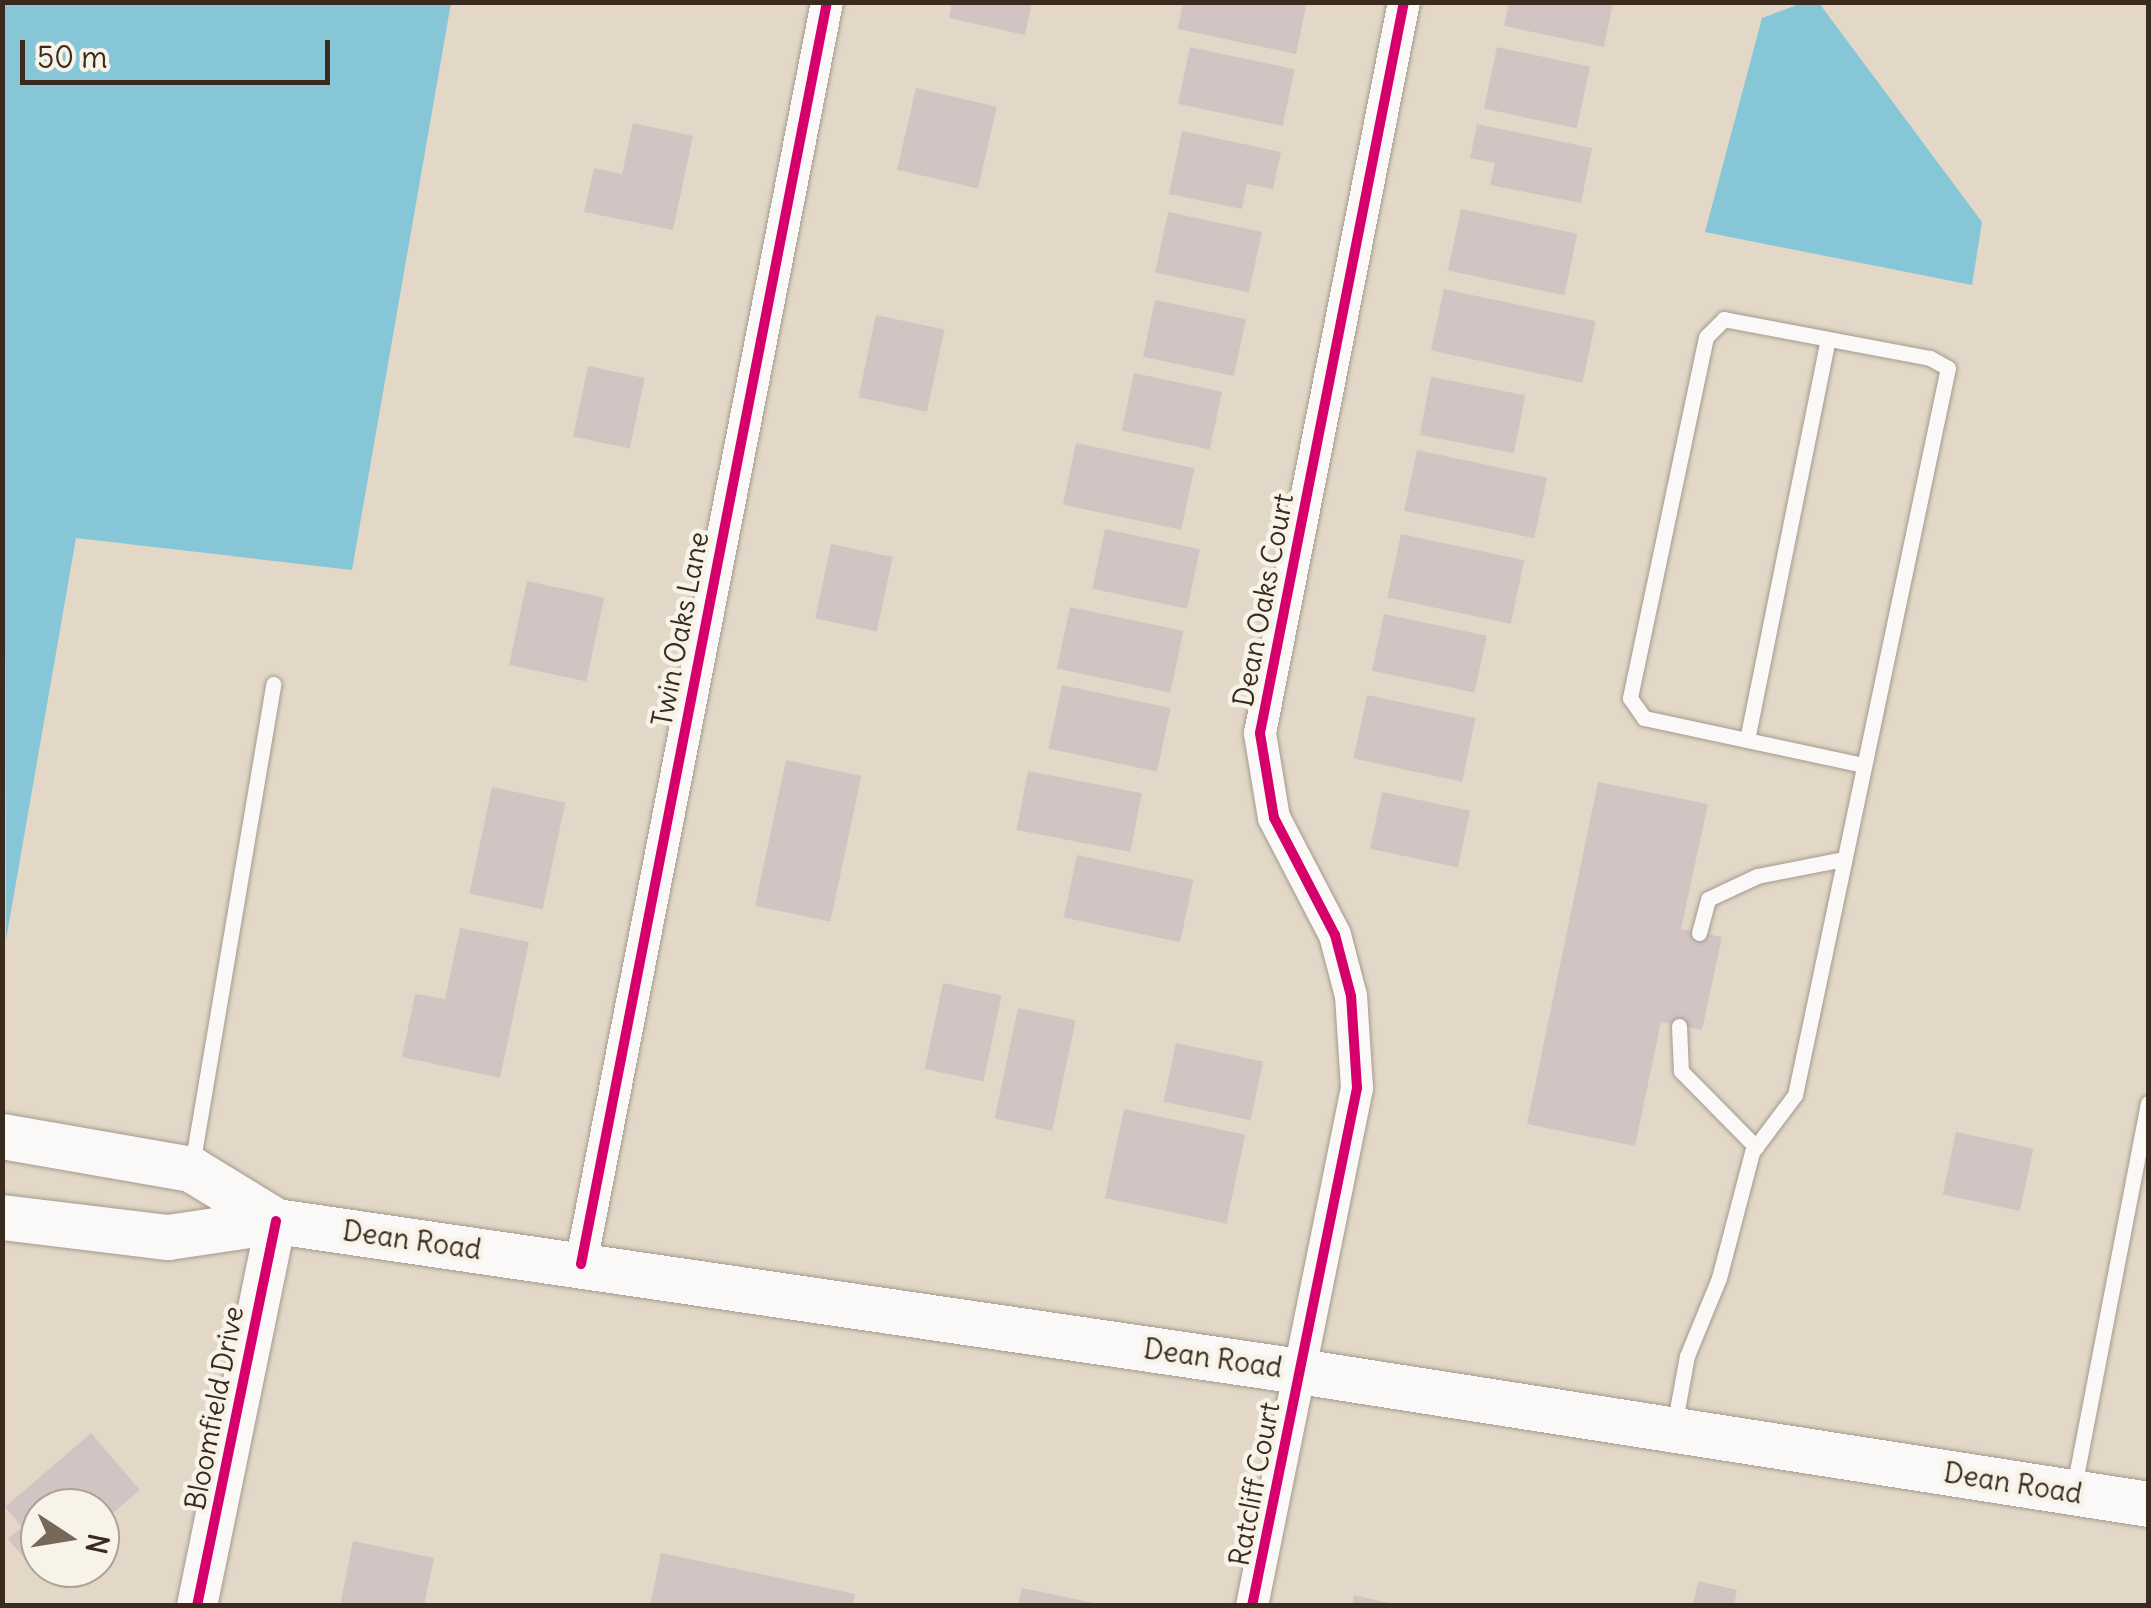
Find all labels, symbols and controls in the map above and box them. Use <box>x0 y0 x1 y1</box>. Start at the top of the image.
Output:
scale bar <box>25 20 335 82</box>
text: 50 m <box>37 38 107 76</box>
street label: Dean Oaks Court <box>1226 491 1300 709</box>
street label: Twin Oaks Lane <box>645 529 715 729</box>
street label: Dean Road <box>341 1214 483 1266</box>
street label: Bloomfield Drive <box>178 1303 250 1513</box>
street label: Dean Road <box>1142 1332 1284 1384</box>
street label: Ratcliff Court <box>1222 1399 1286 1569</box>
street label: Dean Road <box>1941 1455 2085 1511</box>
north arrow <box>20 1488 120 1588</box>
text: N <box>78 1531 117 1557</box>

